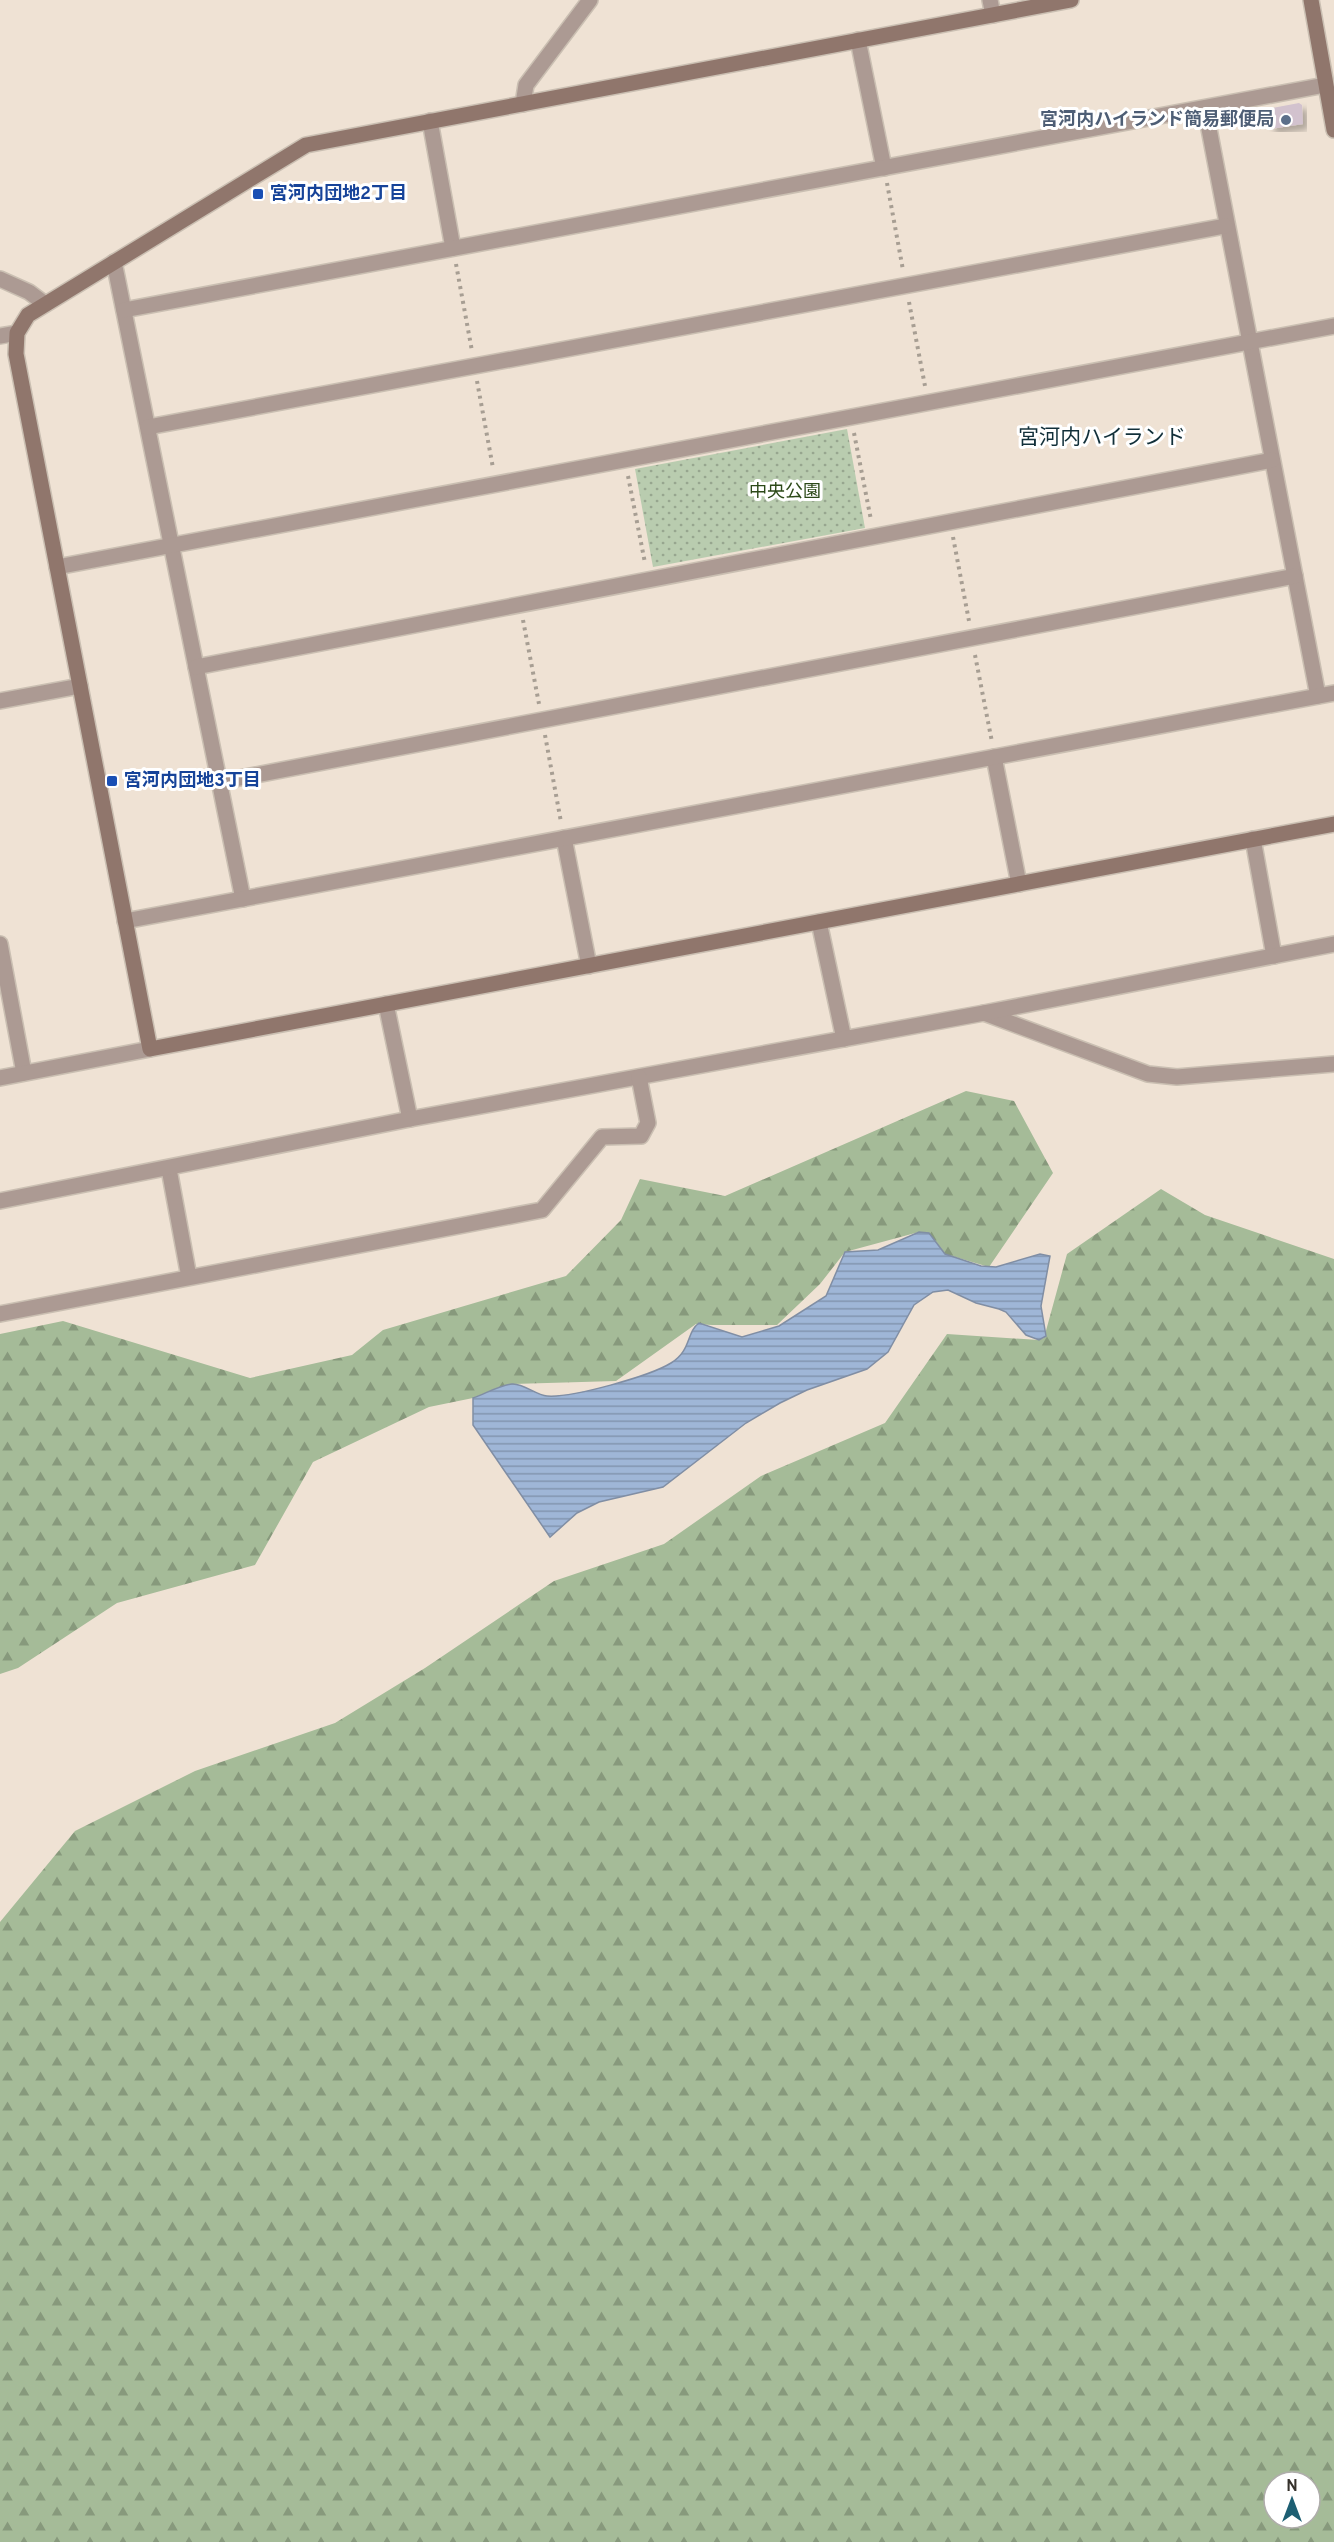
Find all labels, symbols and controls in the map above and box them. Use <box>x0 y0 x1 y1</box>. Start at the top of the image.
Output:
place label: 宮河内ハイランド簡易郵便局 <box>1040 109 1274 132</box>
marker: 宮河内ハイランド簡易郵便局 <box>1279 113 1293 127</box>
place label: 宮河内団地2丁目 <box>270 183 407 206</box>
marker: 宮河内団地2丁目 <box>251 187 265 201</box>
district label: 宮河内ハイランド <box>1018 425 1186 452</box>
park label: 中央公園 <box>749 481 821 504</box>
place label: 宮河内団地3丁目 <box>124 770 261 793</box>
marker: 宮河内団地3丁目 <box>105 774 119 788</box>
north arrow <box>1262 2470 1322 2530</box>
text: N <box>1286 2477 1298 2497</box>

